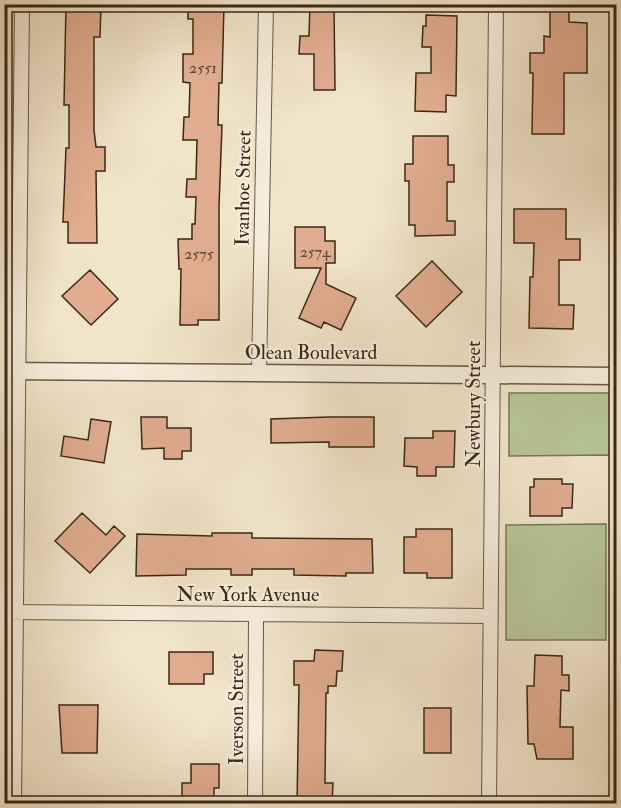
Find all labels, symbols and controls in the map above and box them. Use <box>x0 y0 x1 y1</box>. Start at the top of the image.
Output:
house number: 2551 <box>189 58 217 78</box>
street label: Ivanhoe Street <box>229 129 257 246</box>
house number: 2574 <box>300 242 332 262</box>
house number: 2575 <box>184 244 214 264</box>
street label: Olean Boulevard <box>245 340 378 365</box>
street label: Newbury Street <box>461 340 486 467</box>
street label: New York Avenue <box>177 582 319 607</box>
street label: Iverson Street <box>224 653 249 765</box>

